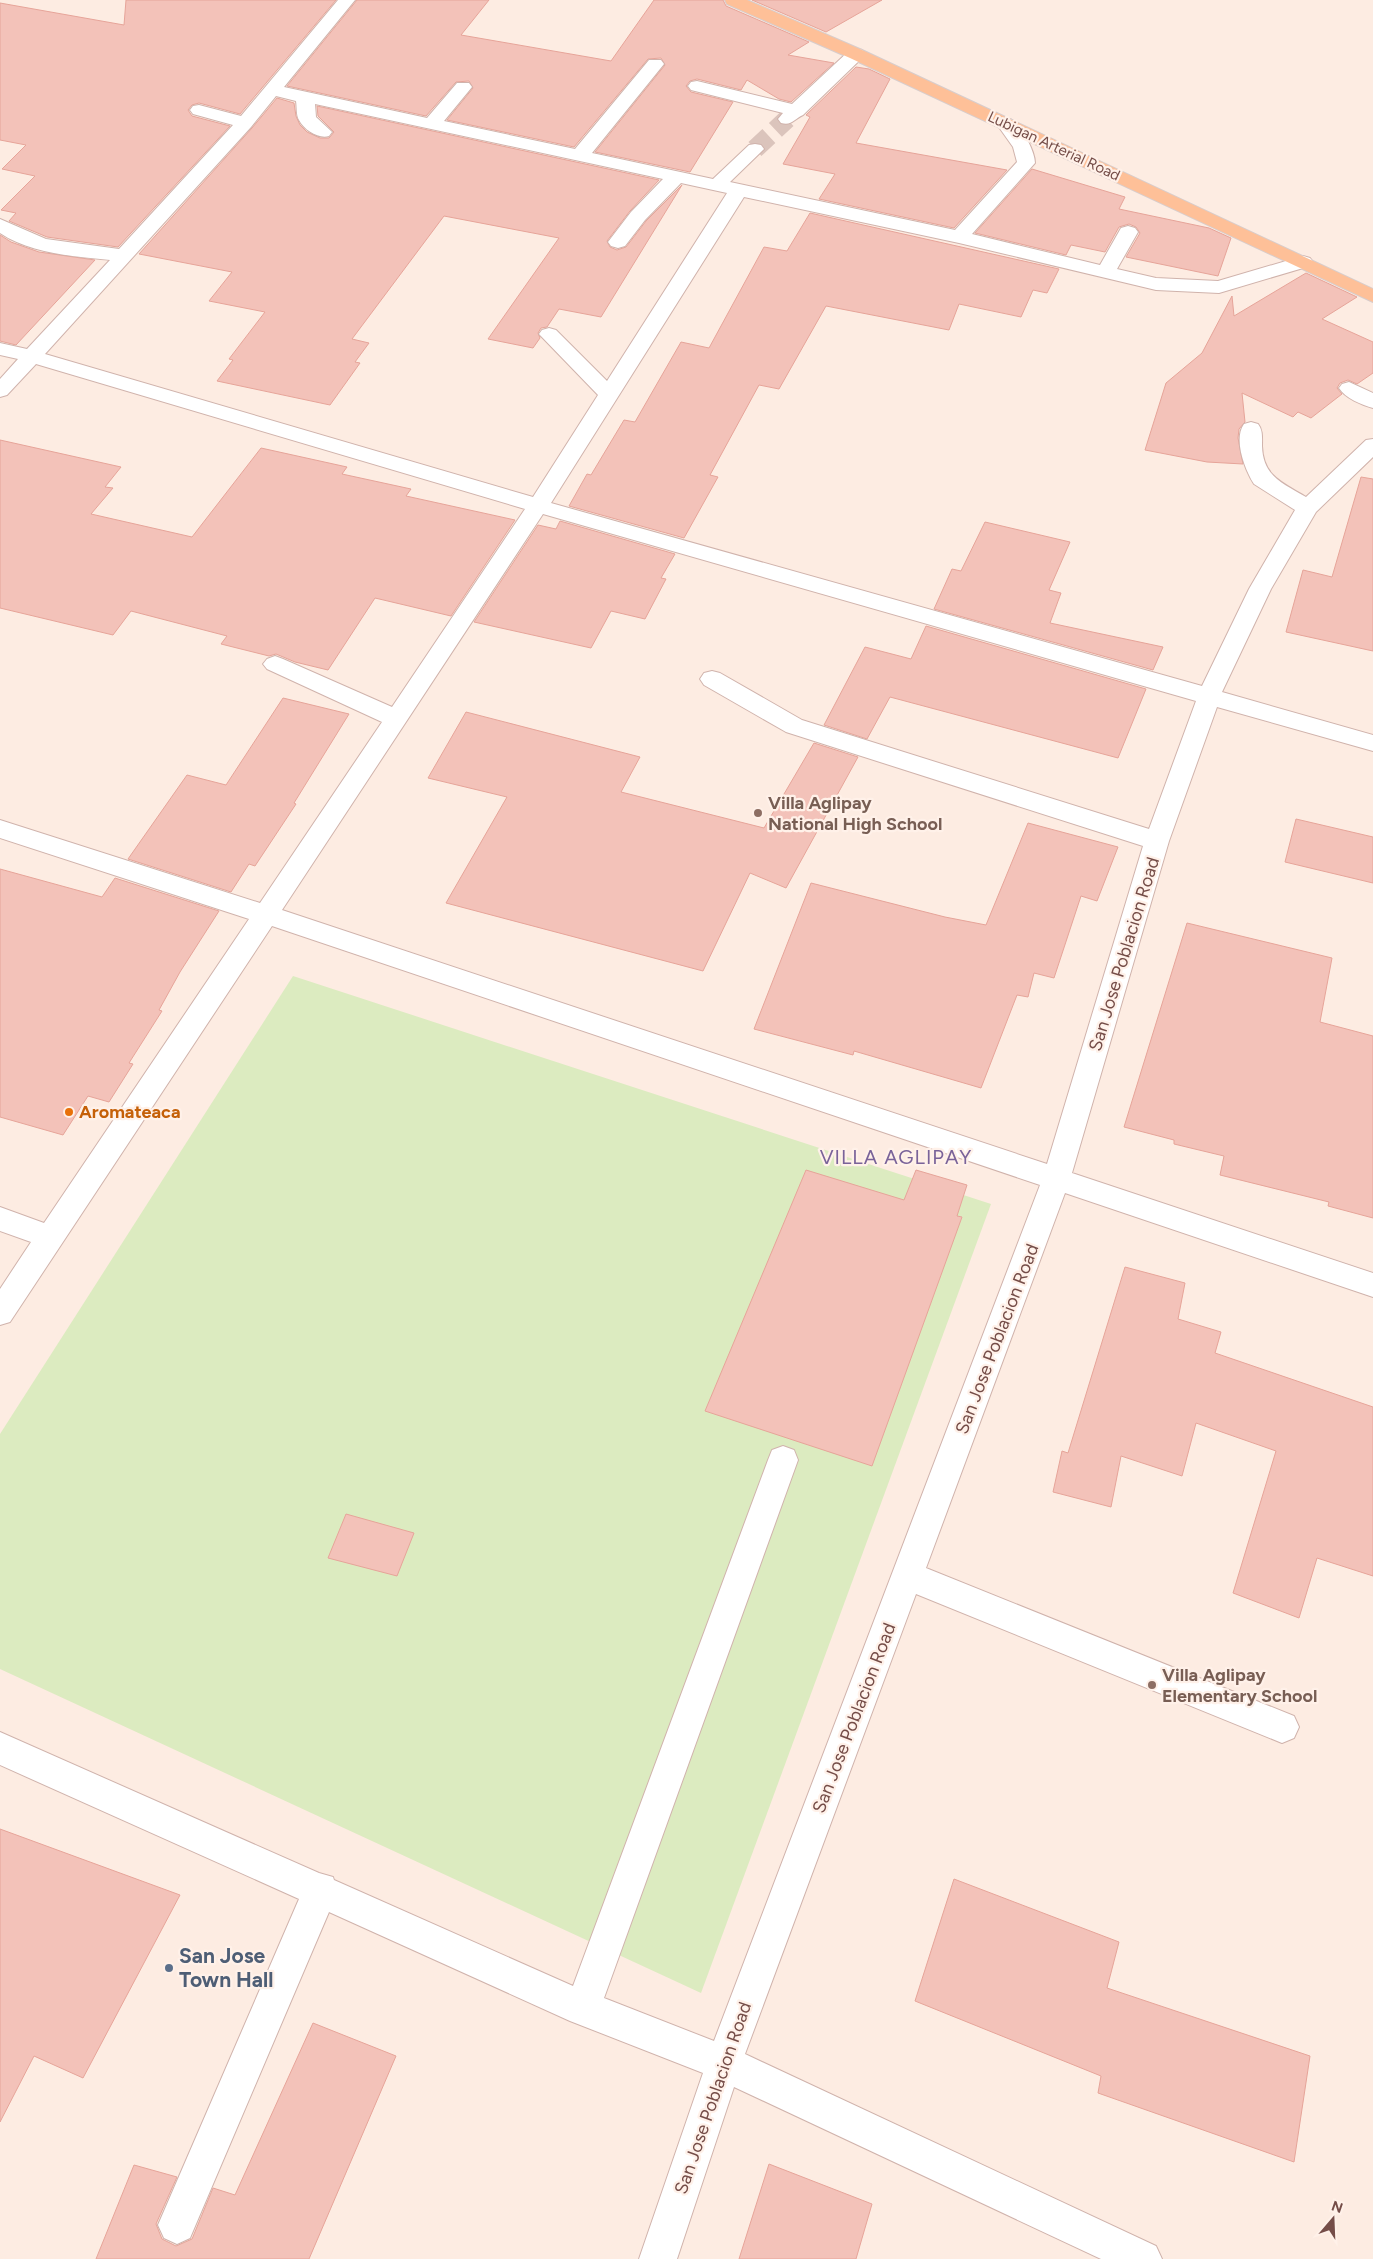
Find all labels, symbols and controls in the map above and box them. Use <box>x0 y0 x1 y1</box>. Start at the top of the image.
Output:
street label: Lubigan Arterial Road <box>985 107 1123 185</box>
place label: Villa Aglipay National High School <box>768 792 942 835</box>
marker: Villa Aglipay National High School <box>752 807 764 819</box>
street label: San Jose Poblacion Road <box>1084 854 1164 1054</box>
place label: Aromateaca <box>79 1101 180 1123</box>
marker: Aromateaca <box>63 1106 75 1118</box>
district label: VILLA AGLIPAY <box>820 1145 972 1169</box>
street label: San Jose Poblacion Road <box>951 1241 1043 1437</box>
street label: San Jose Poblacion Road <box>808 1620 900 1816</box>
place label: Villa Aglipay Elementary School <box>1162 1664 1317 1707</box>
marker: Villa Aglipay Elementary School <box>1146 1679 1158 1691</box>
place label: San Jose Town Hall <box>179 1943 273 1992</box>
marker: San Jose Town Hall <box>163 1962 175 1974</box>
street label: San Jose Poblacion Road <box>670 1999 756 2197</box>
north arrow <box>1308 2194 1358 2244</box>
text: N <box>1329 2197 1345 2217</box>

